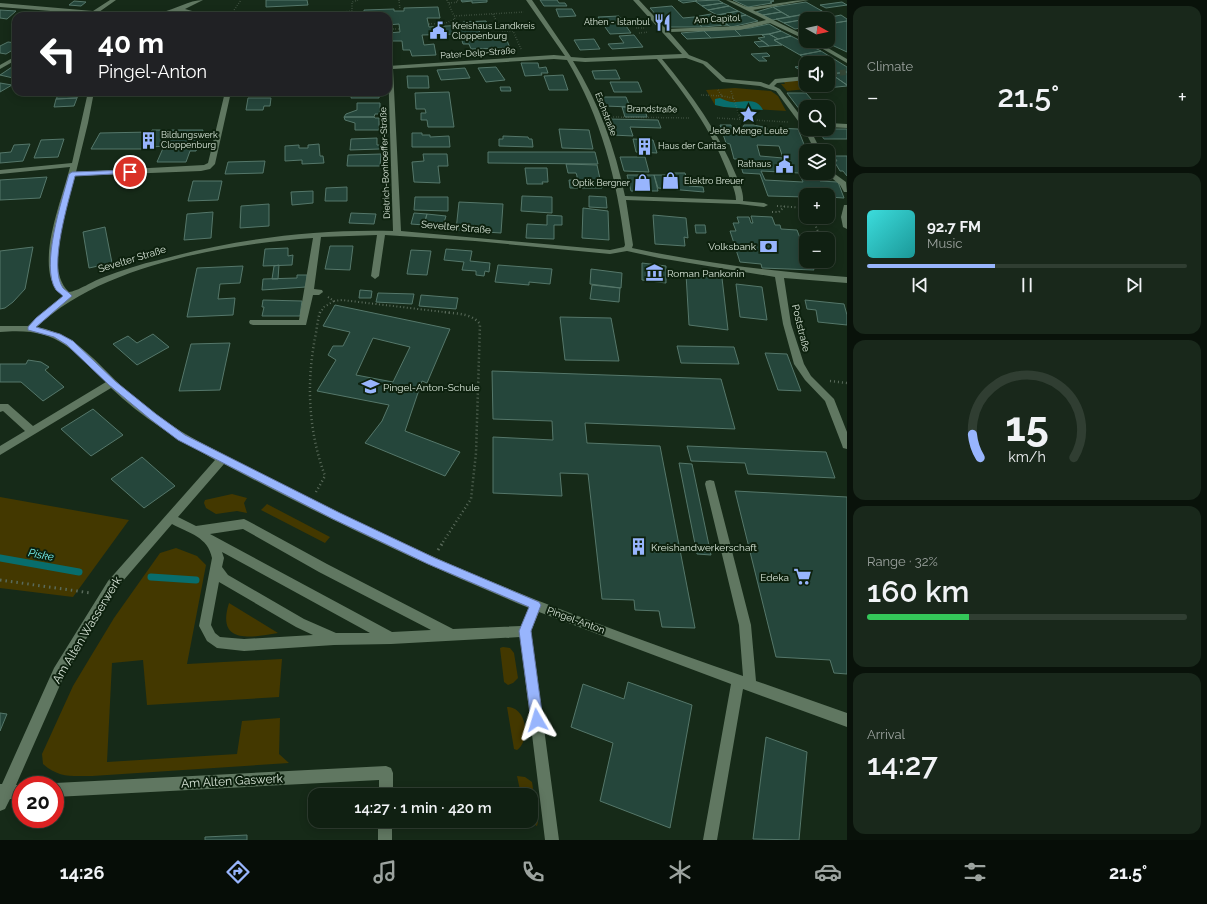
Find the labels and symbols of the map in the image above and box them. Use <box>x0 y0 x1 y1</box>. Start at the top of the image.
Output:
restaurant icon: Athen - Istanbul <box>653 12 673 32</box>
north arrow <box>799 12 835 48</box>
street label: Am Capitol <box>694 13 741 25</box>
place label: Athen - Istanbul <box>584 17 651 27</box>
public building icon: Kreishaus Landkreis Cloppenburg <box>429 21 449 41</box>
place label: Kreishaus Landkreis Cloppenburg <box>452 21 536 41</box>
street label: Pater-Delp-Straße <box>440 45 517 61</box>
street label: Eschstraße <box>593 91 619 138</box>
street label: Brandstraße <box>627 104 678 114</box>
place icon: Jede Menge Leute <box>739 104 759 124</box>
street label: Dietrich-Bonhoeffer-Straße <box>378 106 392 219</box>
place label: Jede Menge Leute <box>710 126 789 136</box>
building icon: Bildungswerk Cloppenburg <box>138 130 158 150</box>
place label: Bildungswerk Cloppenburg <box>161 130 218 150</box>
building icon: Haus der Caritas <box>635 136 655 156</box>
place label: Haus der Caritas <box>658 141 727 151</box>
public building icon: Rathaus <box>774 154 794 174</box>
pin <box>113 155 147 189</box>
place label: Rathaus <box>737 159 772 169</box>
shop icon: Elektro Breuer <box>661 171 681 191</box>
shop icon: Optik Bergner <box>633 173 653 193</box>
place label: Elektro Breuer <box>684 176 745 186</box>
place label: Optik Bergner <box>572 178 631 188</box>
street label: Sevelter Straße <box>421 218 492 236</box>
bank icon: Volksbank <box>759 236 779 256</box>
place label: Volksbank <box>708 241 757 252</box>
street label: Sevelter Straße <box>97 243 167 275</box>
museum icon: Roman Pankonin <box>644 263 664 283</box>
place label: Roman Pankonin <box>667 268 745 279</box>
street label: Poststraße <box>790 303 812 353</box>
school or university icon: Pingel-Anton-Schule <box>360 377 380 397</box>
place label: Pingel-Anton-Schule <box>383 382 480 393</box>
building icon: Kreishandwerkerschaft <box>628 537 648 557</box>
place label: Kreishandwerkerschaft <box>651 542 758 553</box>
water label: Piske <box>27 546 55 564</box>
supermarket icon: Edeka <box>792 567 812 587</box>
place label: Edeka <box>760 572 789 583</box>
street label: Am Alten Wasserwerk <box>50 573 125 686</box>
street label: Pingel-Anton <box>546 604 606 636</box>
position arrow <box>516 699 558 741</box>
street label: Am Alten Gaswerk <box>181 771 284 791</box>
speed limit sign: 20 <box>12 776 64 828</box>

